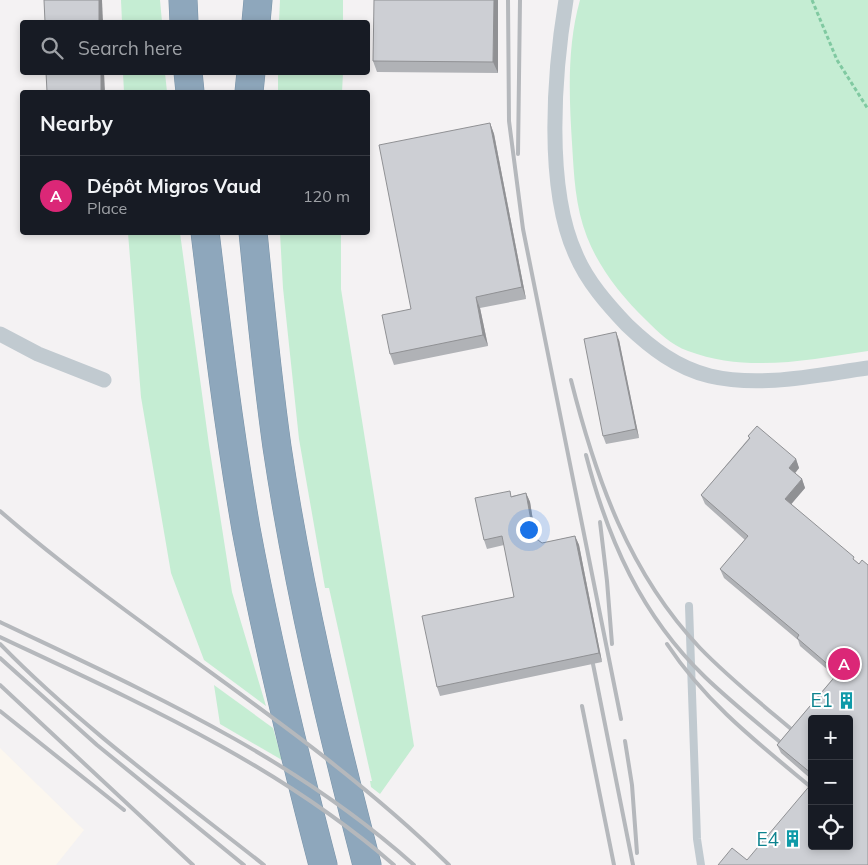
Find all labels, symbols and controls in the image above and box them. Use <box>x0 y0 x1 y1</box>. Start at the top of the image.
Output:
search box <box>20 20 370 75</box>
icon: search <box>38 34 66 62</box>
text: Search here <box>78 36 182 60</box>
text: Nearby <box>40 110 113 136</box>
text: Dépôt Migros Vaud <box>87 174 261 198</box>
text: A <box>50 186 62 206</box>
text: 120 m <box>303 186 350 206</box>
text: Place <box>87 198 127 218</box>
your location <box>516 517 542 543</box>
pin: A <box>828 645 860 683</box>
place label: E1 <box>810 688 833 712</box>
building icon: E1 <box>837 690 857 710</box>
map controls <box>808 715 853 850</box>
button: + <box>808 715 853 760</box>
button: − <box>808 760 853 805</box>
button: locate <box>808 805 853 850</box>
place label: E4 <box>756 827 779 851</box>
building icon: E4 <box>783 829 803 849</box>

